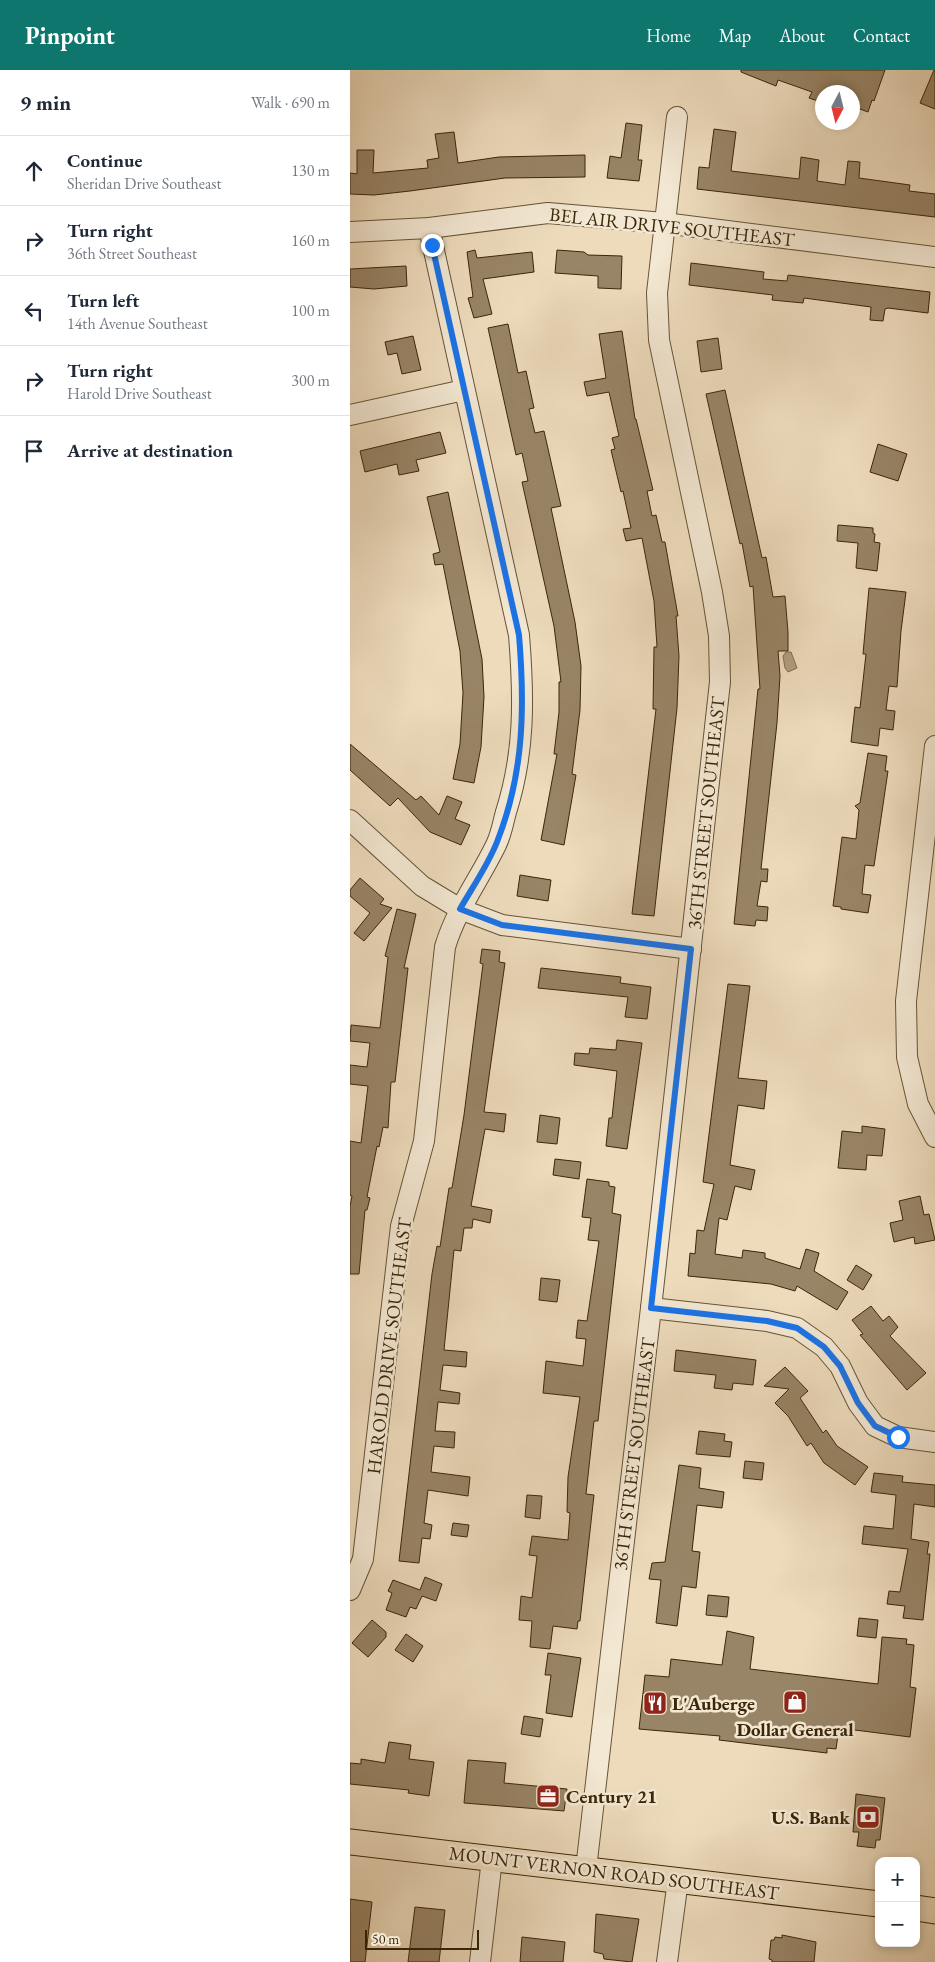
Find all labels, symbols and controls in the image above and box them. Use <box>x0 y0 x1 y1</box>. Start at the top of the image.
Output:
text: Pinpoint <box>25 20 115 51</box>
text: Home <box>646 24 691 47</box>
text: Map <box>719 24 751 47</box>
text: About <box>779 24 825 47</box>
text: Contact <box>853 24 910 47</box>
north arrow <box>815 85 860 130</box>
text: 9 min <box>20 89 71 116</box>
text: Walk · 690 m <box>251 92 330 113</box>
text: Continue <box>67 148 142 173</box>
icon: ahead <box>20 157 48 185</box>
text: 130 m <box>291 160 330 181</box>
text: Sheridan Drive Southeast <box>67 173 222 194</box>
street label: BEL AIR DRIVE SOUTHEAST <box>548 202 796 252</box>
text: Turn right <box>67 218 153 243</box>
icon: right <box>20 227 48 255</box>
text: 160 m <box>291 230 330 251</box>
route end <box>421 234 444 257</box>
text: 36th Street Southeast <box>67 243 197 264</box>
text: Turn left <box>67 288 139 313</box>
icon: left <box>20 297 48 325</box>
text: 100 m <box>291 300 330 321</box>
text: 14th Avenue Southeast <box>67 313 208 334</box>
text: Turn right <box>67 358 153 383</box>
icon: right <box>20 367 48 395</box>
text: 300 m <box>291 370 330 391</box>
text: Harold Drive Southeast <box>67 383 212 404</box>
icon: arrive <box>20 437 48 465</box>
text: Arrive at destination <box>67 438 233 463</box>
street label: 36TH STREET SOUTHEAST <box>681 695 731 931</box>
street label: HAROLD DRIVE SOUTHEAST <box>361 1216 417 1476</box>
street label: 36TH STREET SOUTHEAST <box>607 1336 661 1572</box>
route start <box>887 1426 910 1449</box>
shop icon: Dollar General <box>782 1689 808 1715</box>
restaurant icon: L'Auberge <box>642 1690 668 1716</box>
place label: L'Auberge <box>672 1691 755 1716</box>
place label: Dollar General <box>736 1717 854 1742</box>
office icon: Century 21 <box>535 1783 561 1809</box>
place label: Century 21 <box>566 1784 657 1809</box>
bank icon: U.S. Bank <box>855 1804 881 1830</box>
place label: U.S. Bank <box>771 1805 851 1830</box>
street label: MOUNT VERNON ROAD SOUTHEAST <box>448 1840 781 1906</box>
map controls <box>875 1857 920 1947</box>
button: + <box>875 1857 920 1902</box>
button: − <box>875 1902 920 1947</box>
scale bar <box>365 1927 479 1950</box>
text: 50 m <box>372 1930 399 1948</box>

